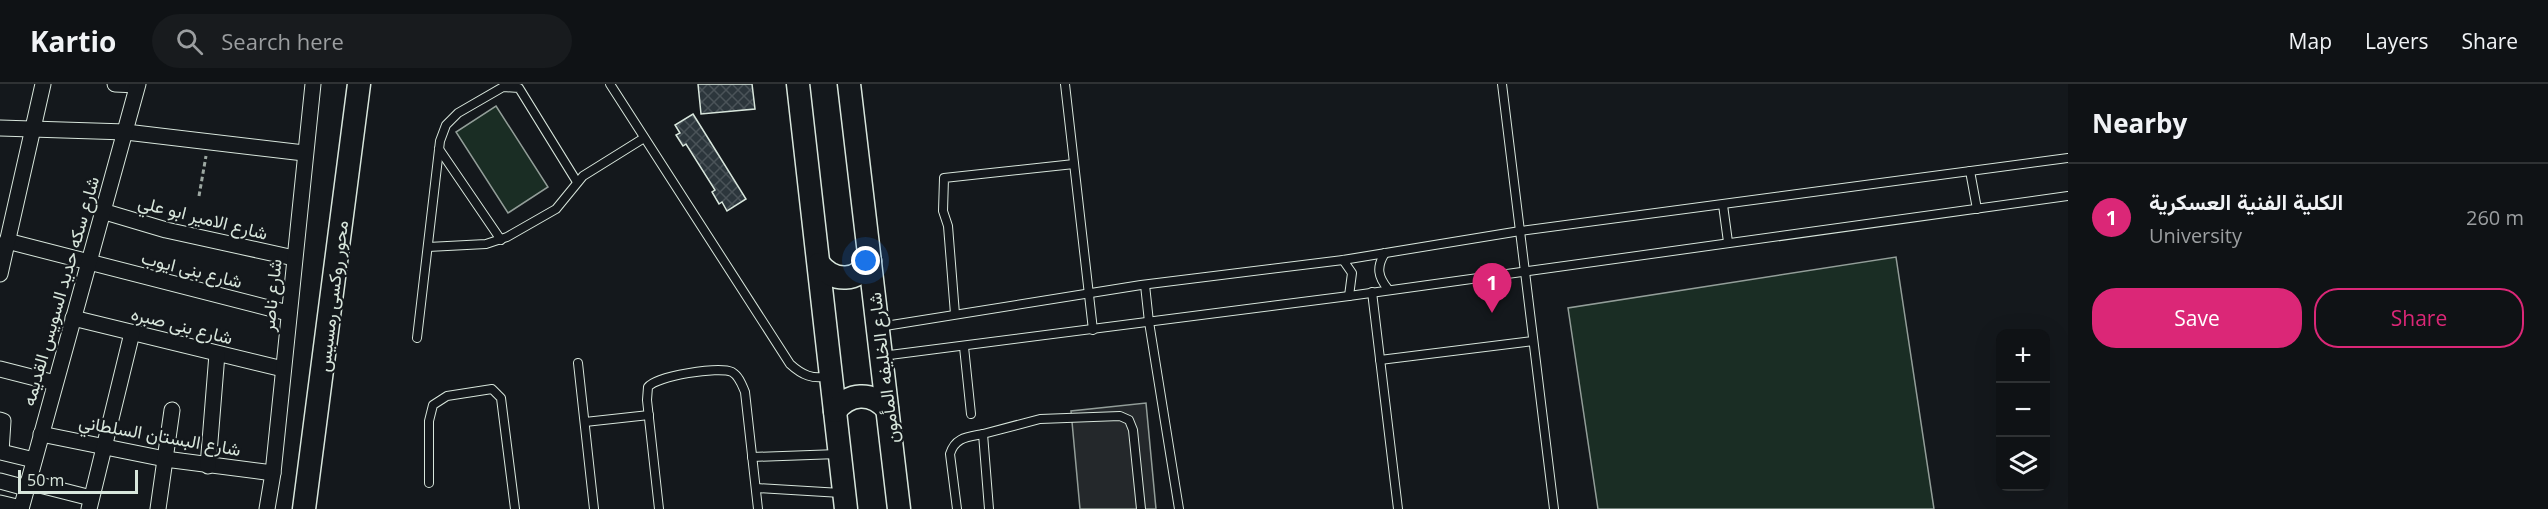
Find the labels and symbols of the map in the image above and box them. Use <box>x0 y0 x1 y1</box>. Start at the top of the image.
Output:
street label: شارع سكه حديد السويس القديمه <box>16 173 105 409</box>
street label: شارع الامير ابو علي <box>135 189 270 249</box>
street label: محور روكسى رمسيس <box>311 219 353 373</box>
street label: شارع بنى ايوب <box>139 245 245 294</box>
your location <box>851 246 880 275</box>
street label: شارع ناصر <box>255 258 288 334</box>
pin: 1 <box>1472 264 1512 313</box>
street label: شارع الخليفه المأمون <box>862 291 905 445</box>
street label: شارع بنى صبره <box>128 301 235 350</box>
street label: شارع البستان السلطاني <box>76 409 243 465</box>
scale bar <box>18 467 138 494</box>

